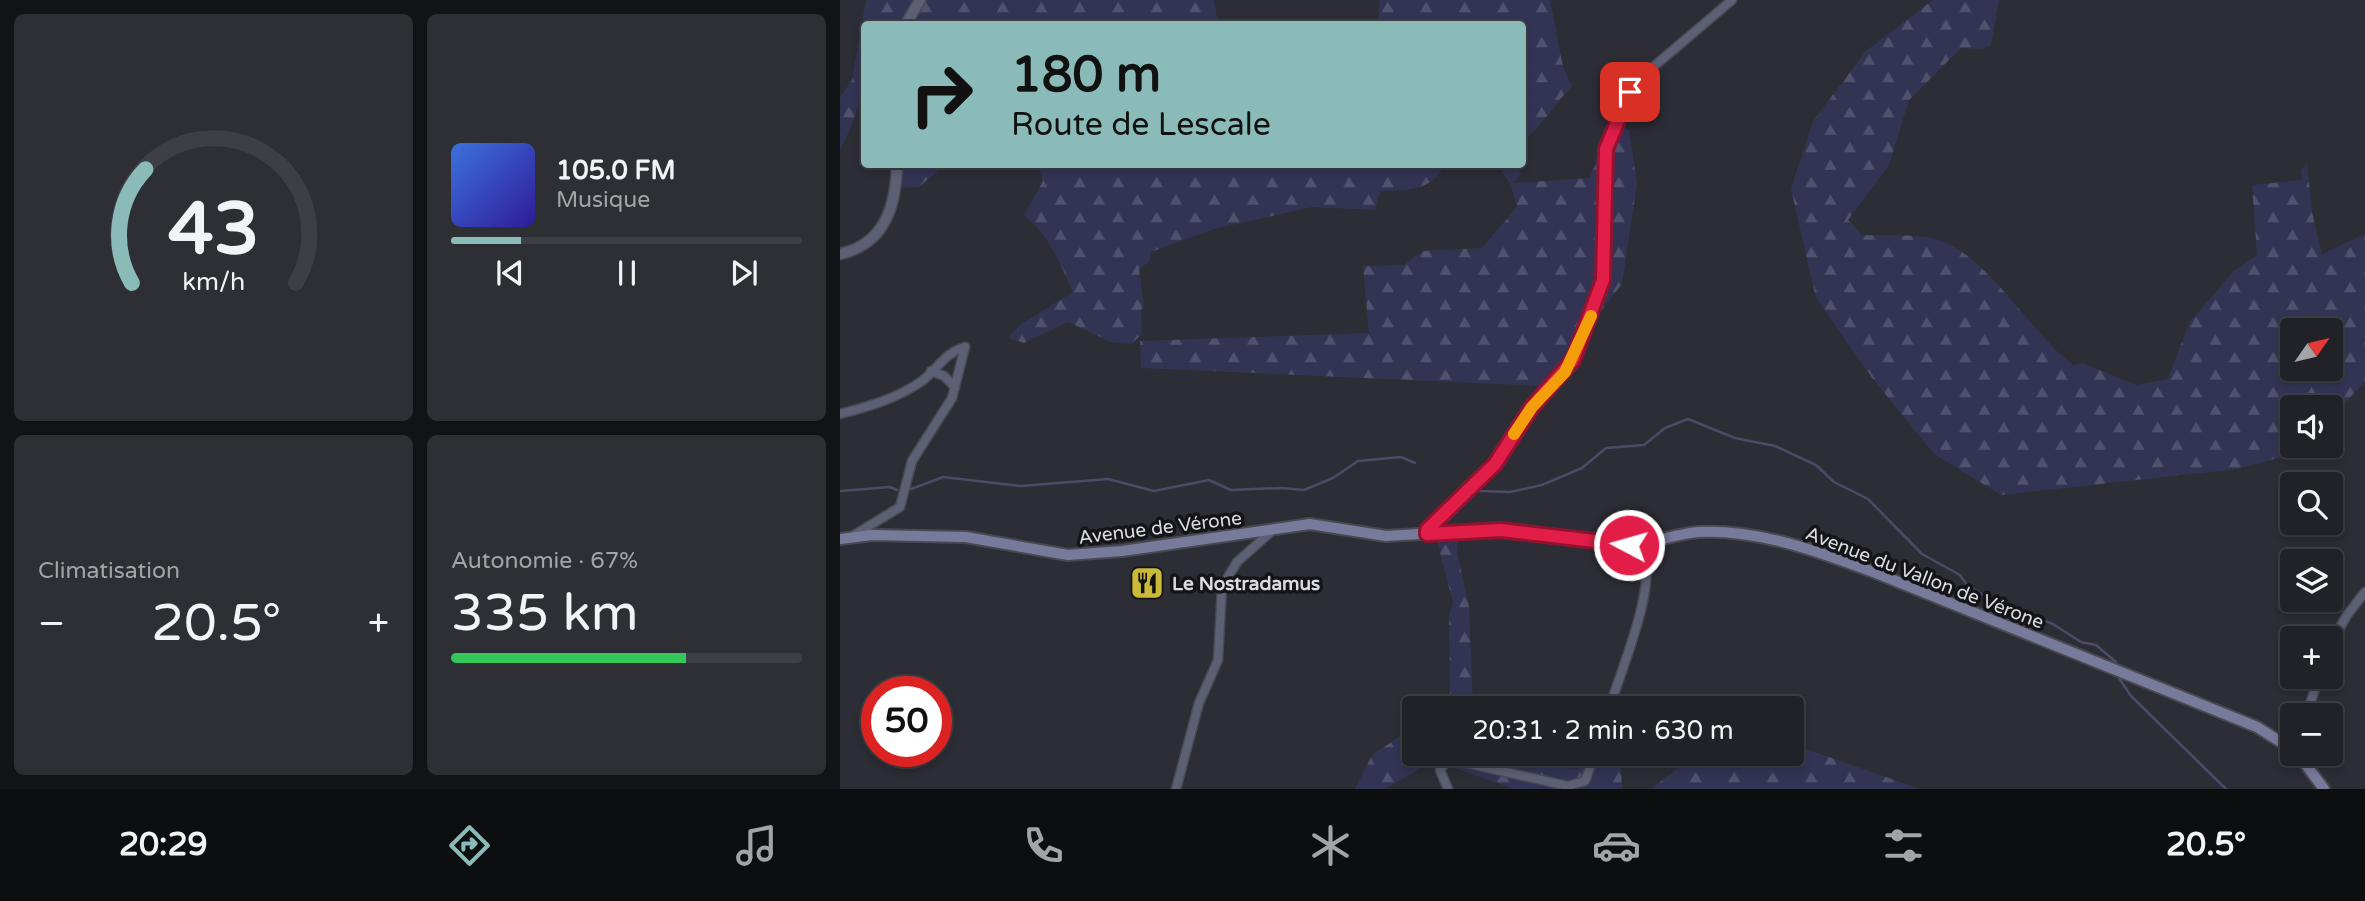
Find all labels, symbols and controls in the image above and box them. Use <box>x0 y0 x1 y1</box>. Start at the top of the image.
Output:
text: 180 m <box>1011 46 1161 105</box>
icon: right <box>896 49 987 140</box>
pin <box>1600 62 1660 122</box>
icon: arrive <box>1611 73 1649 111</box>
text: Route de Lescale <box>1011 106 1271 144</box>
text: 105.0 FM <box>556 155 676 186</box>
text: Musique <box>556 186 650 214</box>
text: 43 <box>168 187 259 275</box>
icon: previous <box>491 254 529 292</box>
icon: pause <box>608 254 646 292</box>
icon: next <box>725 254 763 292</box>
text: km/h <box>182 267 245 297</box>
north arrow <box>2280 318 2343 382</box>
map controls <box>2280 318 2343 766</box>
button: sound <box>2280 395 2343 458</box>
button: search <box>2280 472 2343 535</box>
street label: Avenue de Vérone <box>1077 507 1243 549</box>
position arrow <box>1592 508 1666 582</box>
street label: Avenue du Vallon de Vérone <box>1802 522 2047 634</box>
text: Autonomie · 67% <box>451 547 638 575</box>
button: layers <box>2280 549 2343 612</box>
text: Climatisation <box>38 557 180 585</box>
restaurant icon: Le Nostradamus <box>1128 564 1166 602</box>
place label: Le Nostradamus <box>1172 573 1320 595</box>
text: 335 km <box>451 582 639 645</box>
text: 20.5° <box>151 592 281 655</box>
text: − <box>38 601 65 647</box>
text: + <box>368 601 389 647</box>
button: + <box>2280 626 2343 689</box>
speed limit sign: 50 <box>861 676 952 767</box>
button: − <box>2280 703 2343 766</box>
text: 20:31 · 2 min · 630 m <box>1472 715 1734 746</box>
icon: directions <box>445 821 494 870</box>
icon: music <box>732 821 781 870</box>
icon: phone <box>1019 821 1068 870</box>
icon: climate <box>1306 821 1355 870</box>
icon: car <box>1592 821 1641 870</box>
icon: filters <box>1879 821 1928 870</box>
text: 20:29 <box>119 826 208 864</box>
text: 20.5° <box>2166 826 2246 864</box>

